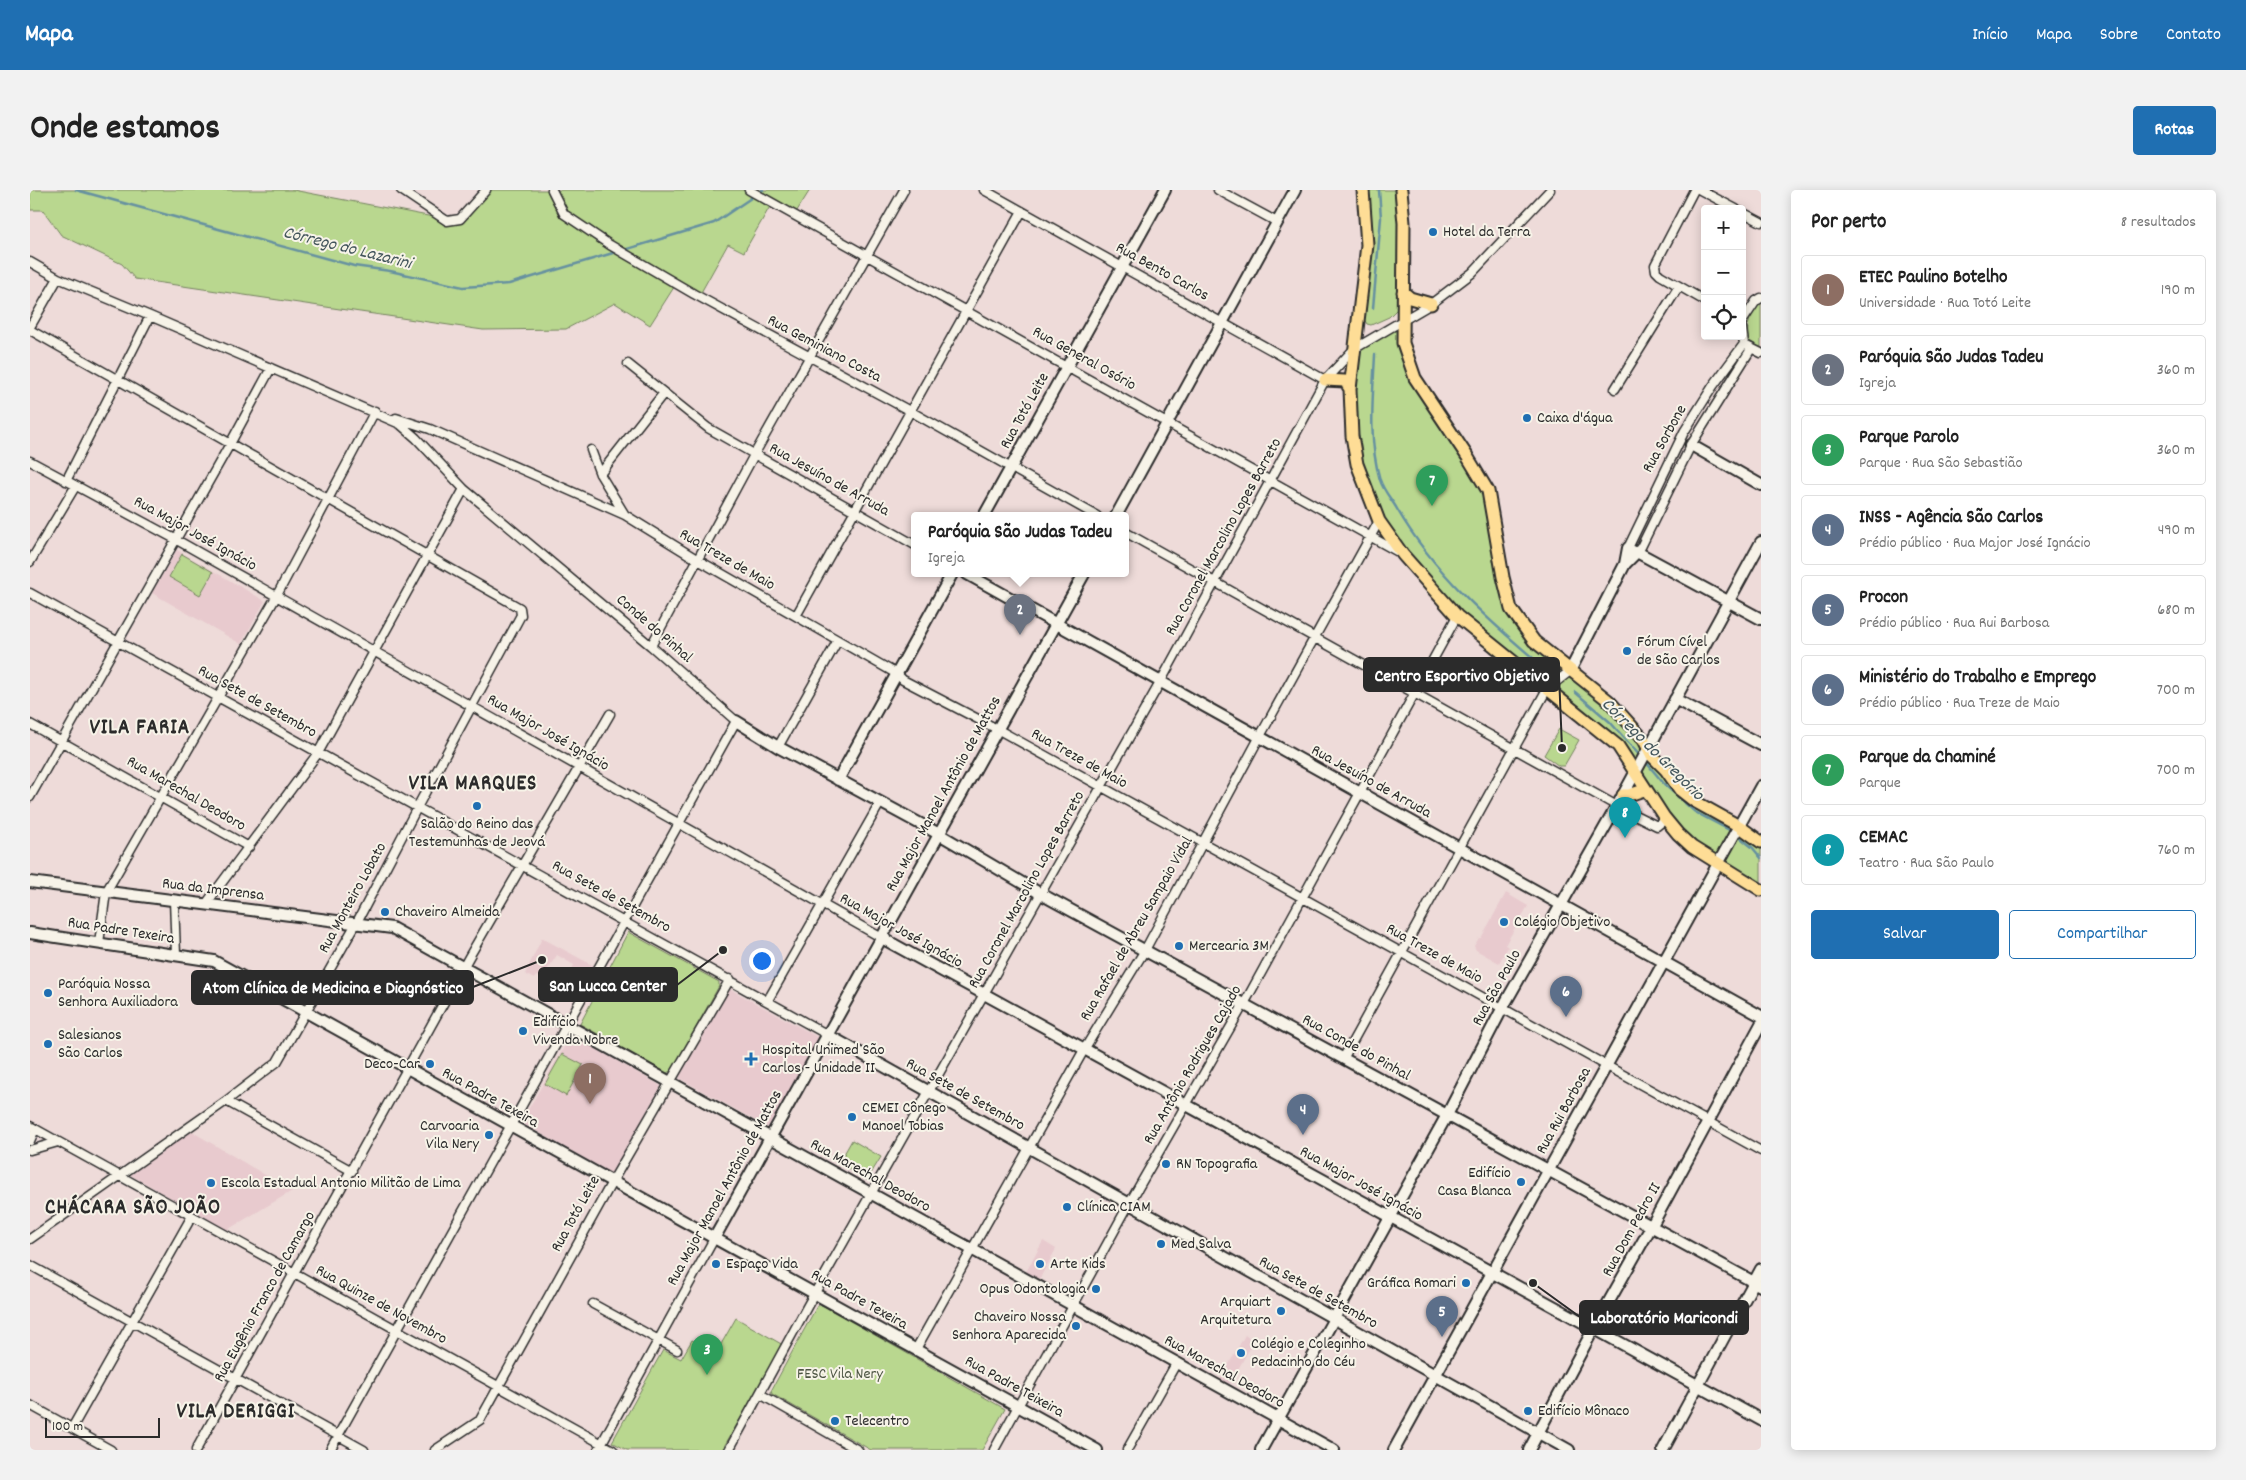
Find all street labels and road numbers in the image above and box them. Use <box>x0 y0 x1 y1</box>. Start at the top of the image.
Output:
street label: Rua Bento Carlos <box>1111 237 1213 307</box>
street label: Rua Geminiano Costa <box>763 309 885 389</box>
street label: Rua General Osório <box>1028 321 1140 397</box>
street label: Rua Totó Leite <box>995 369 1055 453</box>
street label: Rua Sorbone <box>1637 401 1693 477</box>
street label: Rua Coronel Marcolino Lopes Barreto <box>1160 434 1288 640</box>
street label: Rua Jesuíno de Arruda <box>765 437 894 523</box>
street label: Rua Major José Ignácio <box>129 491 261 577</box>
street label: Rua Treze de Maio <box>675 523 779 597</box>
street label: Conde do Pinhal <box>611 589 698 669</box>
street label: Rua Sete de Setembro <box>193 660 321 744</box>
street label: Rua Major José Ignácio <box>483 689 613 777</box>
street label: Rua Major Manoel Antônio de Mattos <box>880 692 1008 896</box>
street label: Rua Treze de Maio <box>1027 723 1131 795</box>
street label: Rua Jesuíno de Arruda <box>1307 739 1436 825</box>
street label: Rua Marechal Deodoro <box>122 750 250 838</box>
street label: Rua Coronel Marcolino Lopes Barreto <box>963 787 1091 993</box>
street label: Rua Rafael de Abreu Sampaio Vidal <box>1075 832 1200 1026</box>
street label: Rua Monteiro Lobato <box>313 838 393 958</box>
street label: Rua Sete de Setembro <box>547 855 675 939</box>
street label: Rua da Imprensa <box>161 872 266 908</box>
street label: Rua Major José Ignácio <box>835 888 967 974</box>
street label: Rua Padre Texeira <box>66 911 176 951</box>
street label: Rua Treze de Maio <box>1382 918 1486 990</box>
street label: Rua São Paulo <box>1467 946 1527 1030</box>
street label: Rua Antônio Rodrigues Cajado <box>1138 981 1248 1149</box>
street label: Rua Conde do Pinhal <box>1298 1009 1415 1087</box>
street label: Rua Sete de Setembro <box>901 1053 1029 1137</box>
street label: Rua Padre Texeira <box>437 1062 543 1134</box>
street label: Rua Rui Barbosa <box>1531 1063 1598 1159</box>
street label: Rua Major Manoel Antônio de Mattos <box>661 1086 789 1290</box>
street label: Rua Marechal Deodoro <box>806 1133 934 1219</box>
street label: Rua Major José Ignácio <box>1295 1141 1427 1227</box>
street label: Rua Totó Leite <box>546 1172 606 1256</box>
street label: Rua Dom Pedro II <box>1597 1179 1667 1281</box>
street label: Rua Eugênio Franco de Camargo <box>208 1207 322 1387</box>
street label: Rua Sete de Setembro <box>1254 1251 1382 1335</box>
street label: Rua Quinze de Novembro <box>311 1259 451 1351</box>
street label: Rua Padre Texeira <box>806 1264 912 1336</box>
street label: Rua Marechal Deodoro <box>1160 1329 1288 1415</box>
street label: Rua Padre Teixeira <box>960 1350 1068 1424</box>

